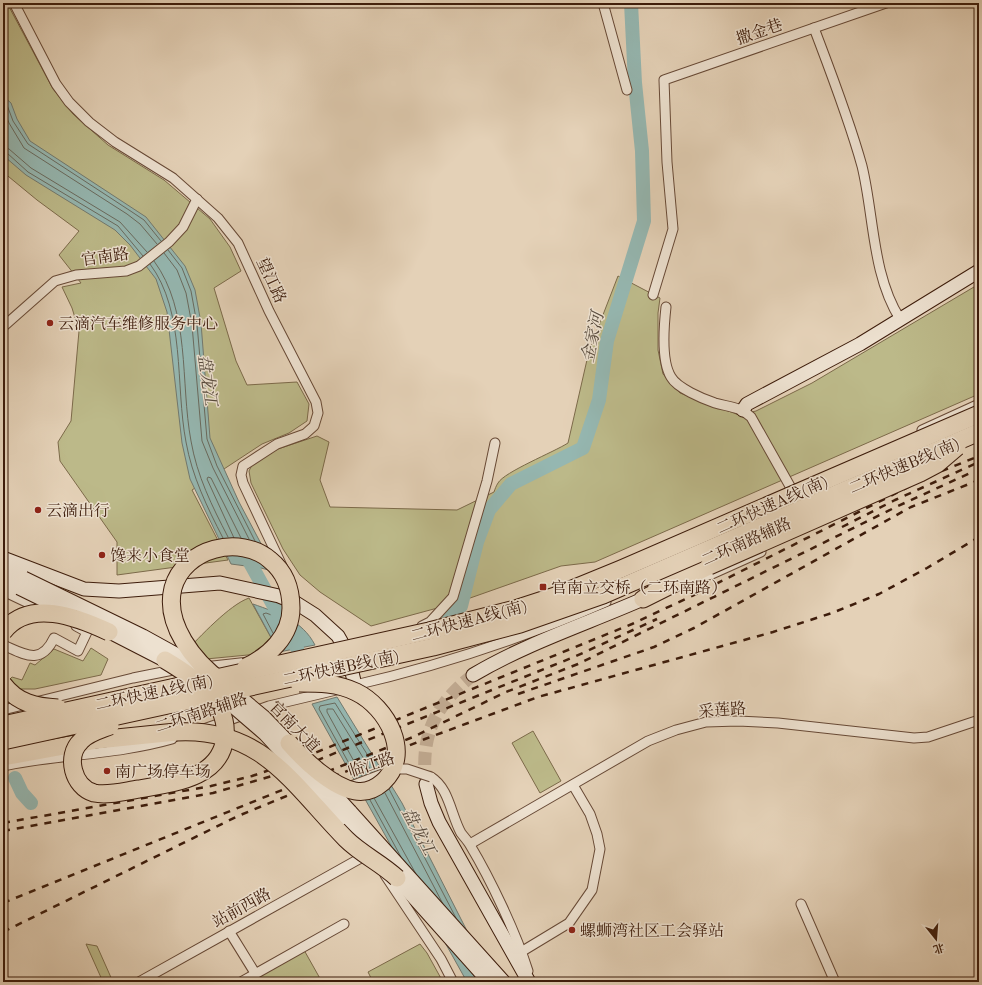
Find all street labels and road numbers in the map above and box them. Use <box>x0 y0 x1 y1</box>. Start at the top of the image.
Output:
street label: 撒金巷 <box>734 16 785 48</box>
street label: 官南路 <box>80 245 130 269</box>
street label: 望江路 <box>253 255 289 306</box>
street label: 二环快速B线(南) <box>846 434 963 497</box>
street label: 二环快速A线(南) <box>714 472 831 538</box>
street label: 二环南路辅路 <box>699 514 794 570</box>
street label: 二环快速A线(南) <box>409 597 530 645</box>
street label: 二环快速B线(南) <box>281 647 401 689</box>
street label: 二环快速A线(南) <box>94 672 215 714</box>
street label: 二环南路辅路 <box>153 690 250 736</box>
street label: 官南大道 <box>266 697 323 756</box>
street label: 采莲路 <box>697 699 747 721</box>
street label: 临江路 <box>346 749 397 781</box>
street label: 站前西路 <box>209 884 274 931</box>

